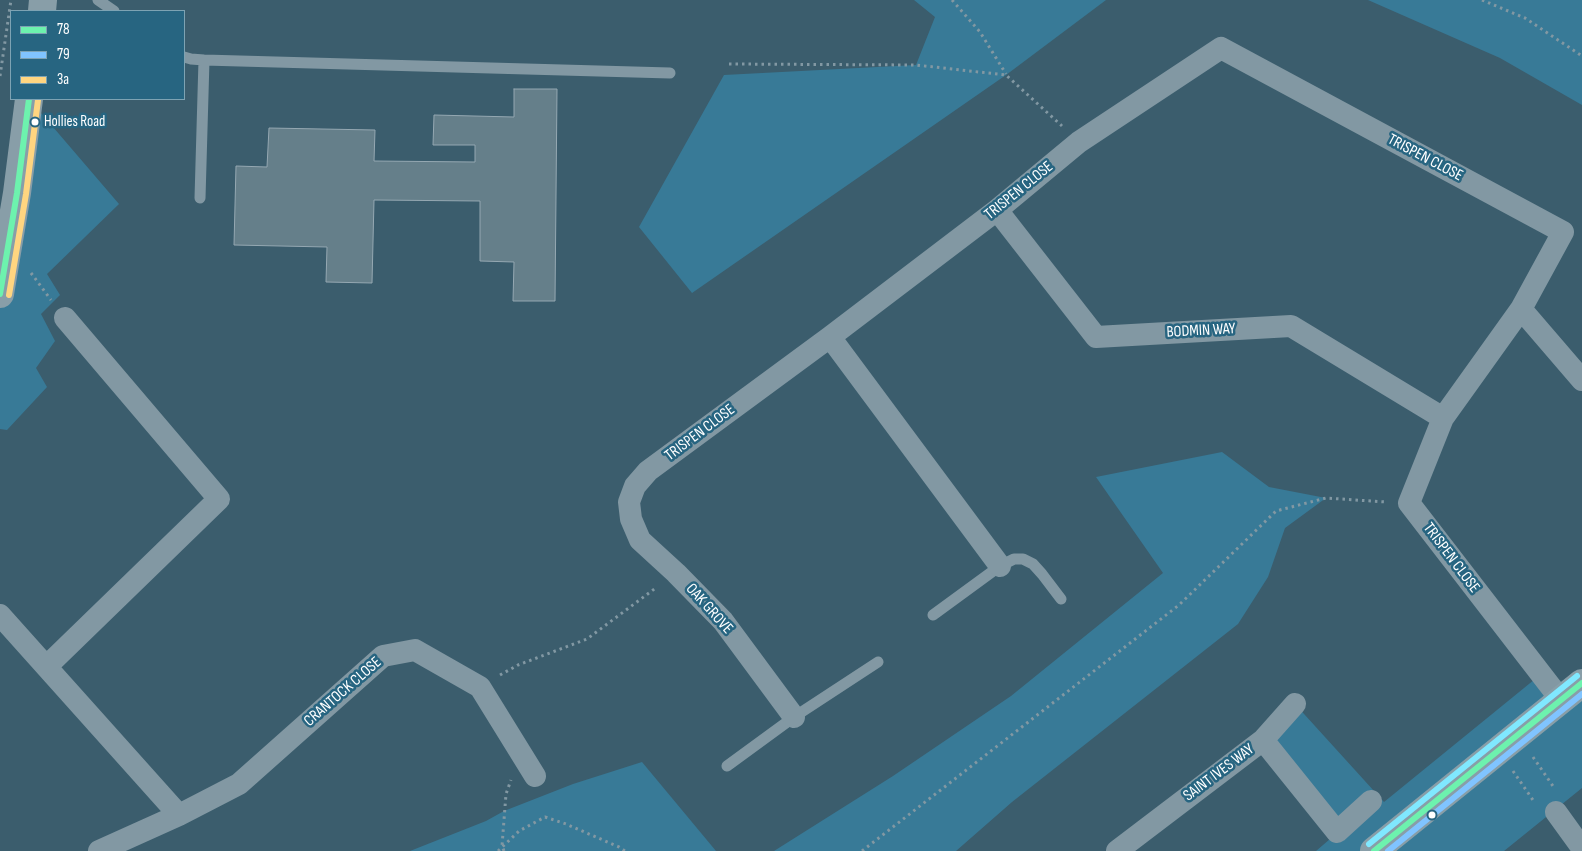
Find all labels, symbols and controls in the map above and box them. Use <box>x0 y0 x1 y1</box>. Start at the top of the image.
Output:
legend <box>10 10 185 100</box>
text: 78 <box>57 20 70 39</box>
text: 79 <box>57 45 70 64</box>
text: 3a <box>57 70 69 89</box>
place label: Hollies Road <box>44 113 105 131</box>
marker: Hollies Road <box>30 117 40 127</box>
street label: TRISPEN CLOSE <box>1384 130 1466 186</box>
street label: TRISPEN CLOSE <box>981 158 1057 224</box>
street label: BODMIN WAY <box>1166 320 1236 342</box>
street label: TRISPEN CLOSE <box>661 400 739 466</box>
street label: TRISPEN CLOSE <box>1418 519 1484 597</box>
street label: OAK GROVE <box>681 580 737 638</box>
street label: CRANTOCK CLOSE <box>300 653 386 731</box>
street label: SAINT IVES WAY <box>1180 740 1258 806</box>
unlabelled marker <box>1427 810 1437 820</box>

